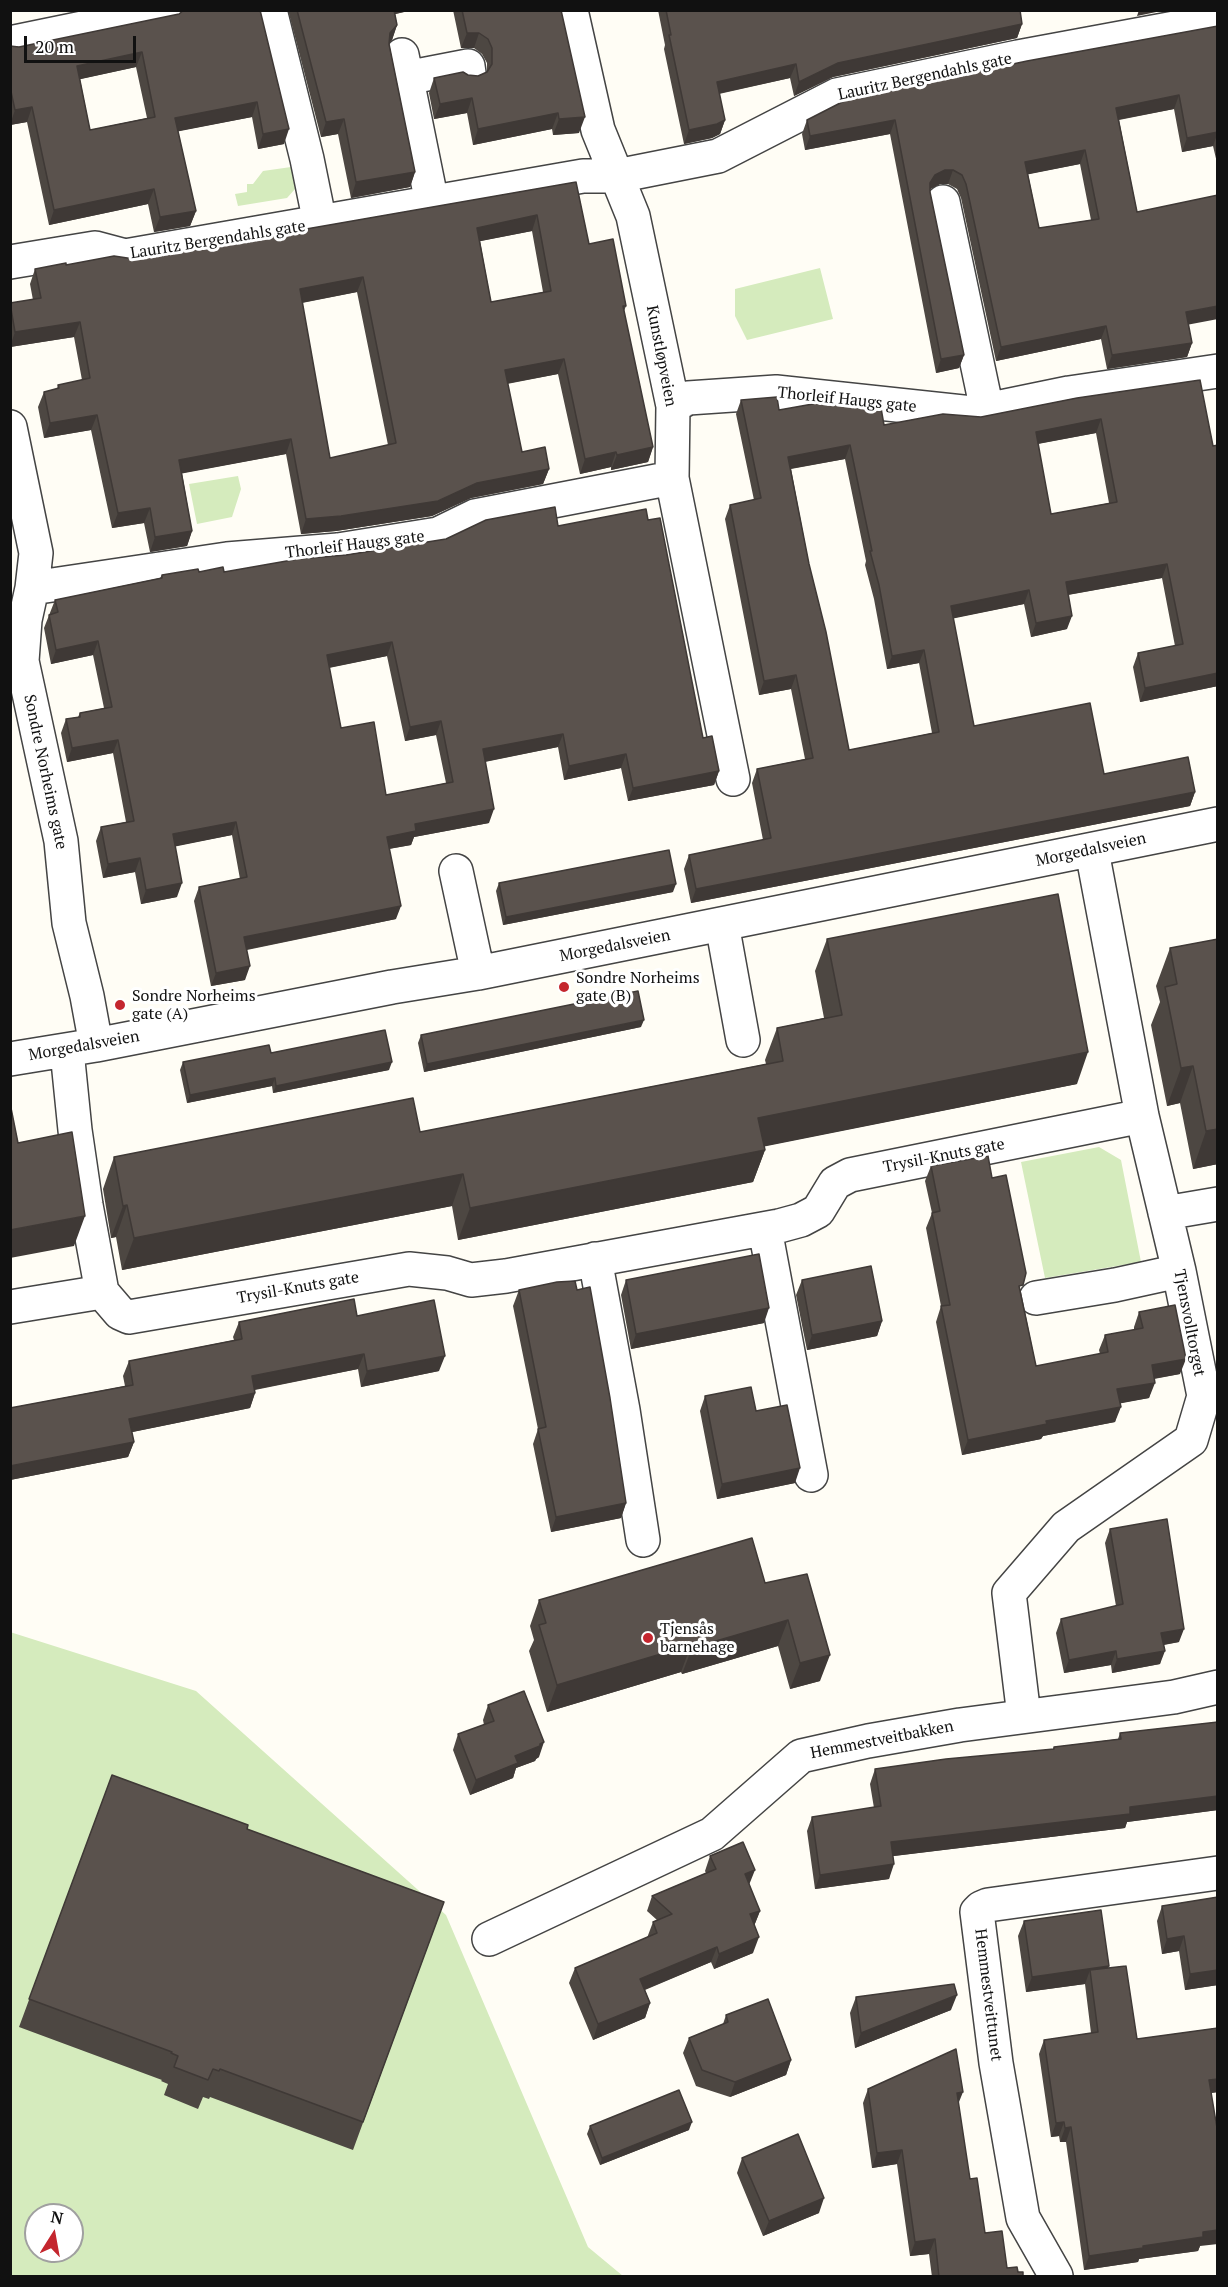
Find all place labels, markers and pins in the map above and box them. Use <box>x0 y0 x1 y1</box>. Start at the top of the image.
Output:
place label: Sondre Norheims gate (B) <box>576 968 700 1006</box>
marker: Sondre Norheims gate (B) <box>557 980 571 994</box>
place label: Sondre Norheims gate (A) <box>132 986 256 1024</box>
marker: Sondre Norheims gate (A) <box>113 998 127 1012</box>
place label: Tjensås barnehage <box>660 1619 734 1657</box>
marker: Tjensås barnehage <box>641 1631 655 1645</box>

